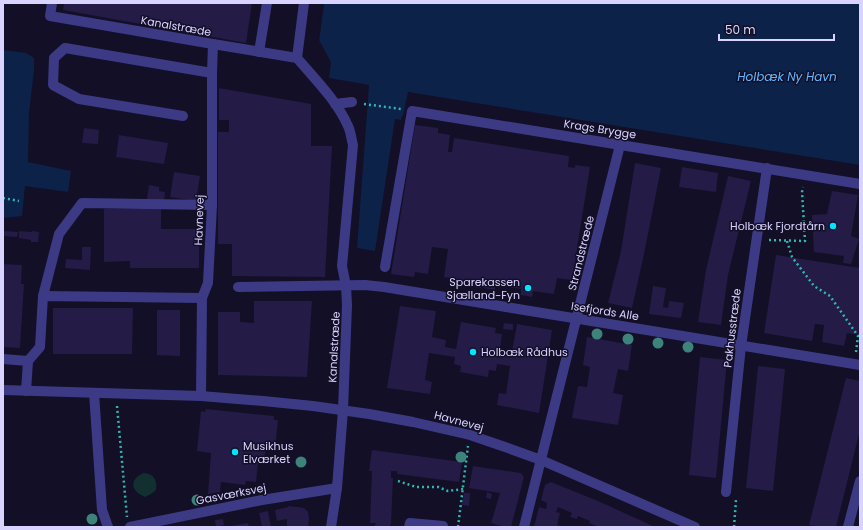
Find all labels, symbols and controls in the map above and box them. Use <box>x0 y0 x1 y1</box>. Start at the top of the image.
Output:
street label: Kanalstræde <box>139 12 213 40</box>
scale bar <box>719 16 834 42</box>
text: 50 m <box>725 21 756 38</box>
water label: Holbæk Ny Havn <box>737 68 837 85</box>
street label: Krags Brygge <box>563 115 637 143</box>
street label: Havnevej <box>190 194 208 246</box>
street label: Strandstræde <box>564 214 598 292</box>
place label: Holbæk Fjordtårn <box>730 218 825 234</box>
marker: Holbæk Fjordtårn <box>828 221 838 231</box>
place label: Sparekassen Sjælland-Fyn <box>447 274 520 303</box>
marker: Sparekassen Sjælland-Fyn <box>523 283 533 293</box>
street label: Pakhusstræde <box>719 287 745 368</box>
street label: Isefjords Alle <box>570 298 640 324</box>
street label: Kanalstræde <box>324 311 344 383</box>
place label: Holbæk Rådhus <box>481 344 568 360</box>
marker: Holbæk Rådhus <box>468 347 478 357</box>
street label: Havnevej <box>432 407 486 435</box>
place label: Musikhus Elværket <box>243 438 294 467</box>
marker: Musikhus Elværket <box>230 447 240 457</box>
street label: Gasværksvej <box>195 479 268 509</box>

